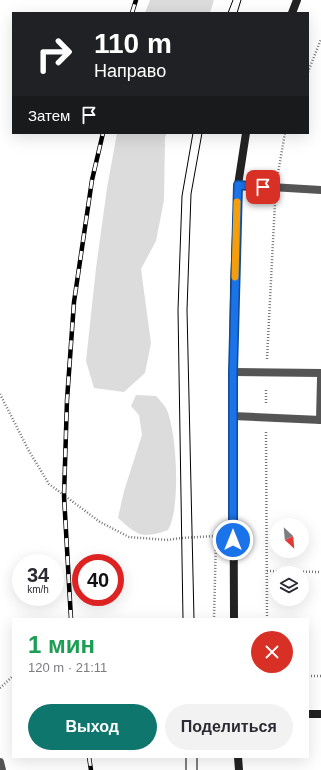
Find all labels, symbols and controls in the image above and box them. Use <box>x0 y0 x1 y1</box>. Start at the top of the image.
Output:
icon: right <box>28 28 80 80</box>
text: 110 m <box>94 28 172 59</box>
text: Направо <box>94 61 166 81</box>
icon: arrive <box>78 104 100 126</box>
text: Затем <box>28 107 70 124</box>
pin <box>246 170 280 204</box>
icon: arrive <box>252 176 274 198</box>
north arrow <box>269 518 309 558</box>
map controls <box>269 518 309 606</box>
position arrow <box>212 519 254 561</box>
speed limit sign: 40 <box>72 554 124 606</box>
text: 34 <box>27 564 49 586</box>
button: layers <box>269 566 309 606</box>
text: km/h <box>27 584 49 595</box>
text: 1 мин <box>28 631 95 658</box>
button: close <box>251 631 293 673</box>
text: 120 m · 21:11 <box>28 660 107 675</box>
button: Выход <box>28 704 157 750</box>
button: Поделиться <box>165 704 293 750</box>

